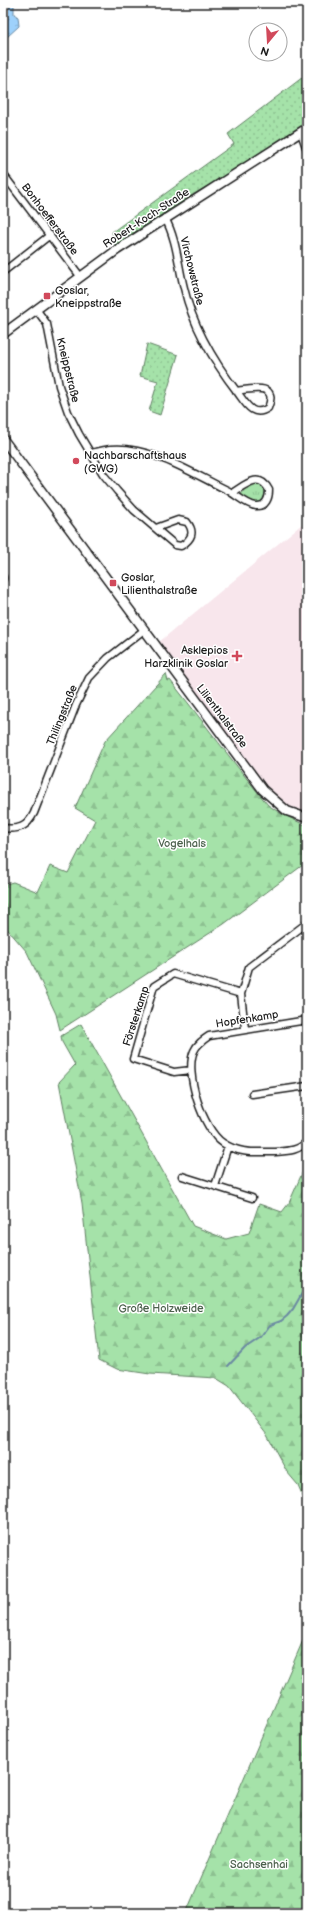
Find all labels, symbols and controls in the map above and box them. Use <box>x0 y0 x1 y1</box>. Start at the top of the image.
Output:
north arrow <box>248 22 288 62</box>
text: N <box>259 44 271 58</box>
street label: Bonhoefferstraße <box>19 181 81 258</box>
street label: Robert-Koch-Straße <box>100 185 192 251</box>
street label: Virchowstraße <box>177 235 207 307</box>
place label: Goslar, Kneippstraße <box>55 284 122 310</box>
marker: Goslar, Kneippstraße <box>42 291 52 301</box>
street label: Kneippstraße <box>54 336 82 404</box>
place label: Nachbarschaftshaus (GWG) <box>84 449 187 475</box>
marker: Nachbarschaftshaus (GWG) <box>71 456 81 466</box>
place label: Goslar, Lilienthalstraße <box>121 571 198 597</box>
marker: Goslar, Lilienthalstraße <box>108 578 118 588</box>
place label: Asklepios Harzklinik Goslar <box>144 644 229 670</box>
marker: Asklepios Harzklinik Goslar <box>231 650 243 662</box>
street label: Thilingstraße <box>44 682 80 747</box>
street label: Lilienthalstraße <box>194 682 250 751</box>
park label: Vogelhals <box>158 837 206 850</box>
street label: Försterkamp <box>120 984 152 1048</box>
street label: Hopfenkamp <box>215 1008 279 1030</box>
park label: Große Holzweide <box>118 1302 204 1315</box>
park label: Sachsenhai <box>230 1858 288 1871</box>

